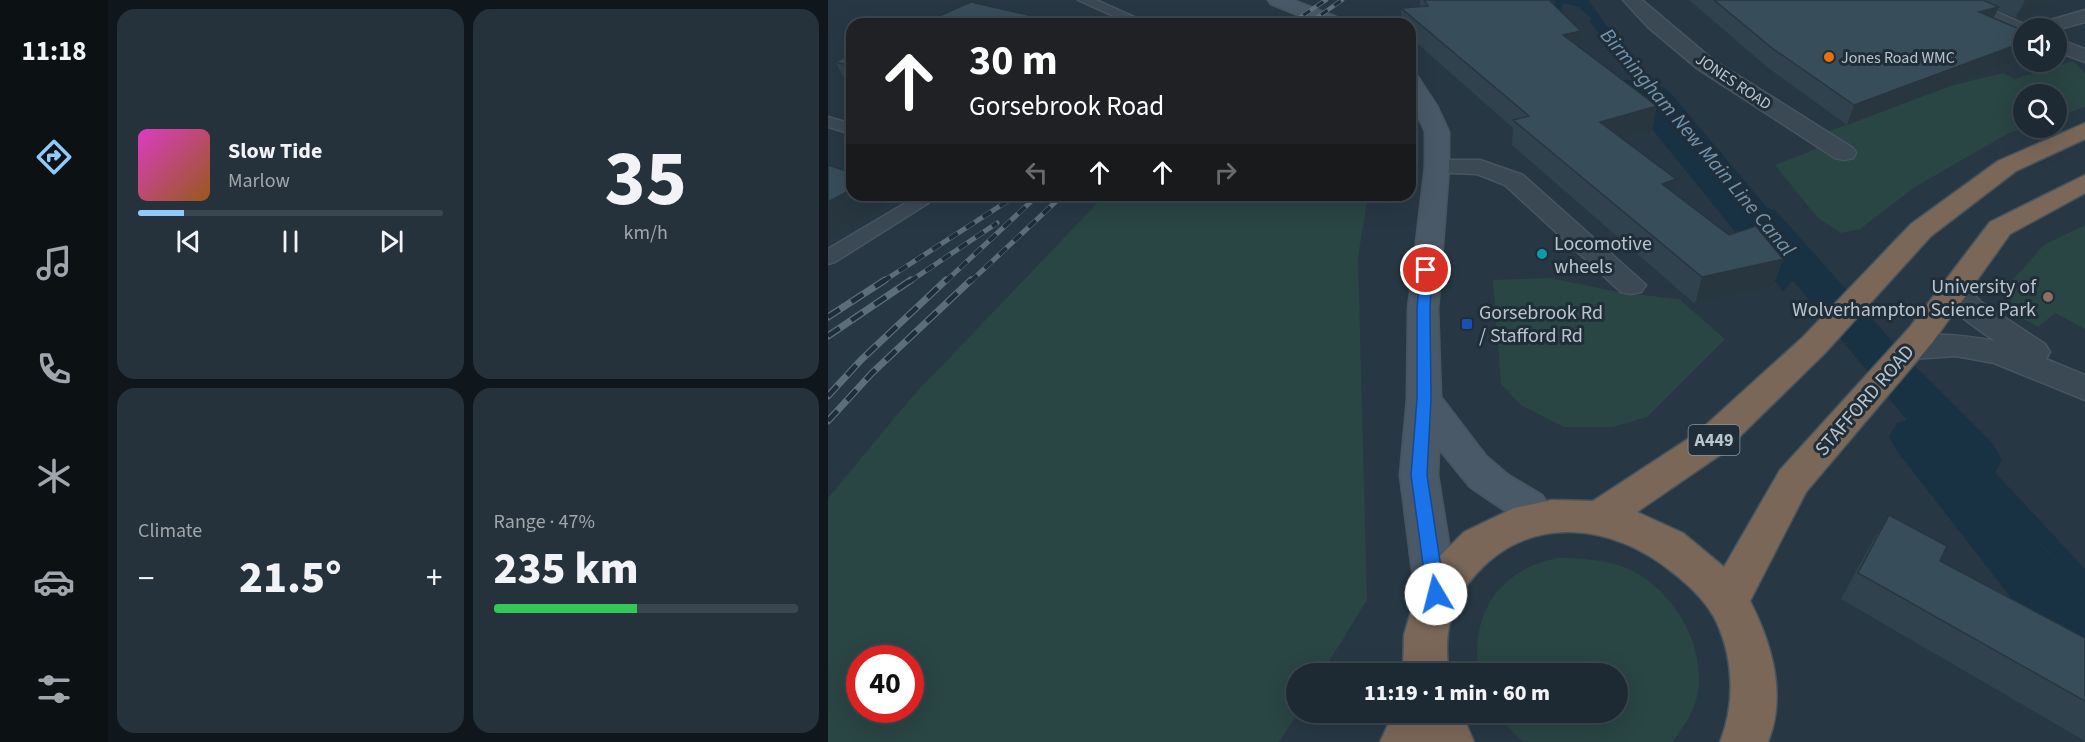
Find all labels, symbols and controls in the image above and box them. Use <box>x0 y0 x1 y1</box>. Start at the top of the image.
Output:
map controls <box>2013 18 2067 138</box>
button: sound <box>2013 18 2067 72</box>
water label: Birmingham New Main Line Canal <box>1593 21 1803 263</box>
text: 30 m <box>969 31 1058 91</box>
text: 11:18 <box>21 32 87 71</box>
icon: ahead <box>870 42 948 120</box>
place label: Jones Road WMC <box>1841 47 1955 69</box>
street label: JONES ROAD <box>1691 48 1776 115</box>
marker: Jones Road WMC <box>1822 50 1836 64</box>
button: search <box>2013 84 2067 138</box>
text: Gorsebrook Road <box>969 87 1164 126</box>
text: 35 <box>605 124 687 235</box>
text: Slow Tide <box>228 135 322 167</box>
icon: directions <box>33 136 75 178</box>
icon: left <box>1020 156 1053 189</box>
icon: ahead <box>1083 156 1116 189</box>
icon: ahead <box>1146 156 1179 189</box>
icon: right <box>1209 156 1242 189</box>
text: Marlow <box>228 167 290 195</box>
text: km/h <box>624 219 668 247</box>
icon: previous <box>172 225 205 258</box>
icon: pause <box>274 225 307 258</box>
icon: next <box>375 225 408 258</box>
place label: Locomotive wheels <box>1554 230 1652 281</box>
icon: music <box>33 242 75 284</box>
pin <box>1400 244 1451 295</box>
marker: Locomotive wheels <box>1535 247 1549 261</box>
icon: arrive <box>1409 253 1442 286</box>
place label: University of Wolverhampton Science Park <box>1792 273 2037 324</box>
marker: University of Wolverhampton Science Park <box>2041 290 2055 304</box>
place label: Gorsebrook Rd / Stafford Rd <box>1479 299 1603 350</box>
marker: Gorsebrook Rd / Stafford Rd <box>1460 317 1474 331</box>
street label: STAFFORD ROAD <box>1809 339 1921 462</box>
icon: phone <box>33 348 75 390</box>
road number: A449 <box>1688 425 1740 455</box>
icon: climate <box>33 455 75 497</box>
text: Range · 47% <box>494 508 595 536</box>
text: Climate <box>138 517 202 545</box>
text: 235 km <box>494 537 639 601</box>
text: 21.5° <box>239 546 342 610</box>
text: − <box>138 555 154 602</box>
text: + <box>426 555 443 602</box>
icon: car <box>33 561 75 603</box>
position arrow <box>1404 562 1468 626</box>
speed limit sign: 40 <box>846 645 924 723</box>
icon: filters <box>33 668 75 710</box>
text: 11:19 · 1 min · 60 m <box>1364 677 1550 709</box>

